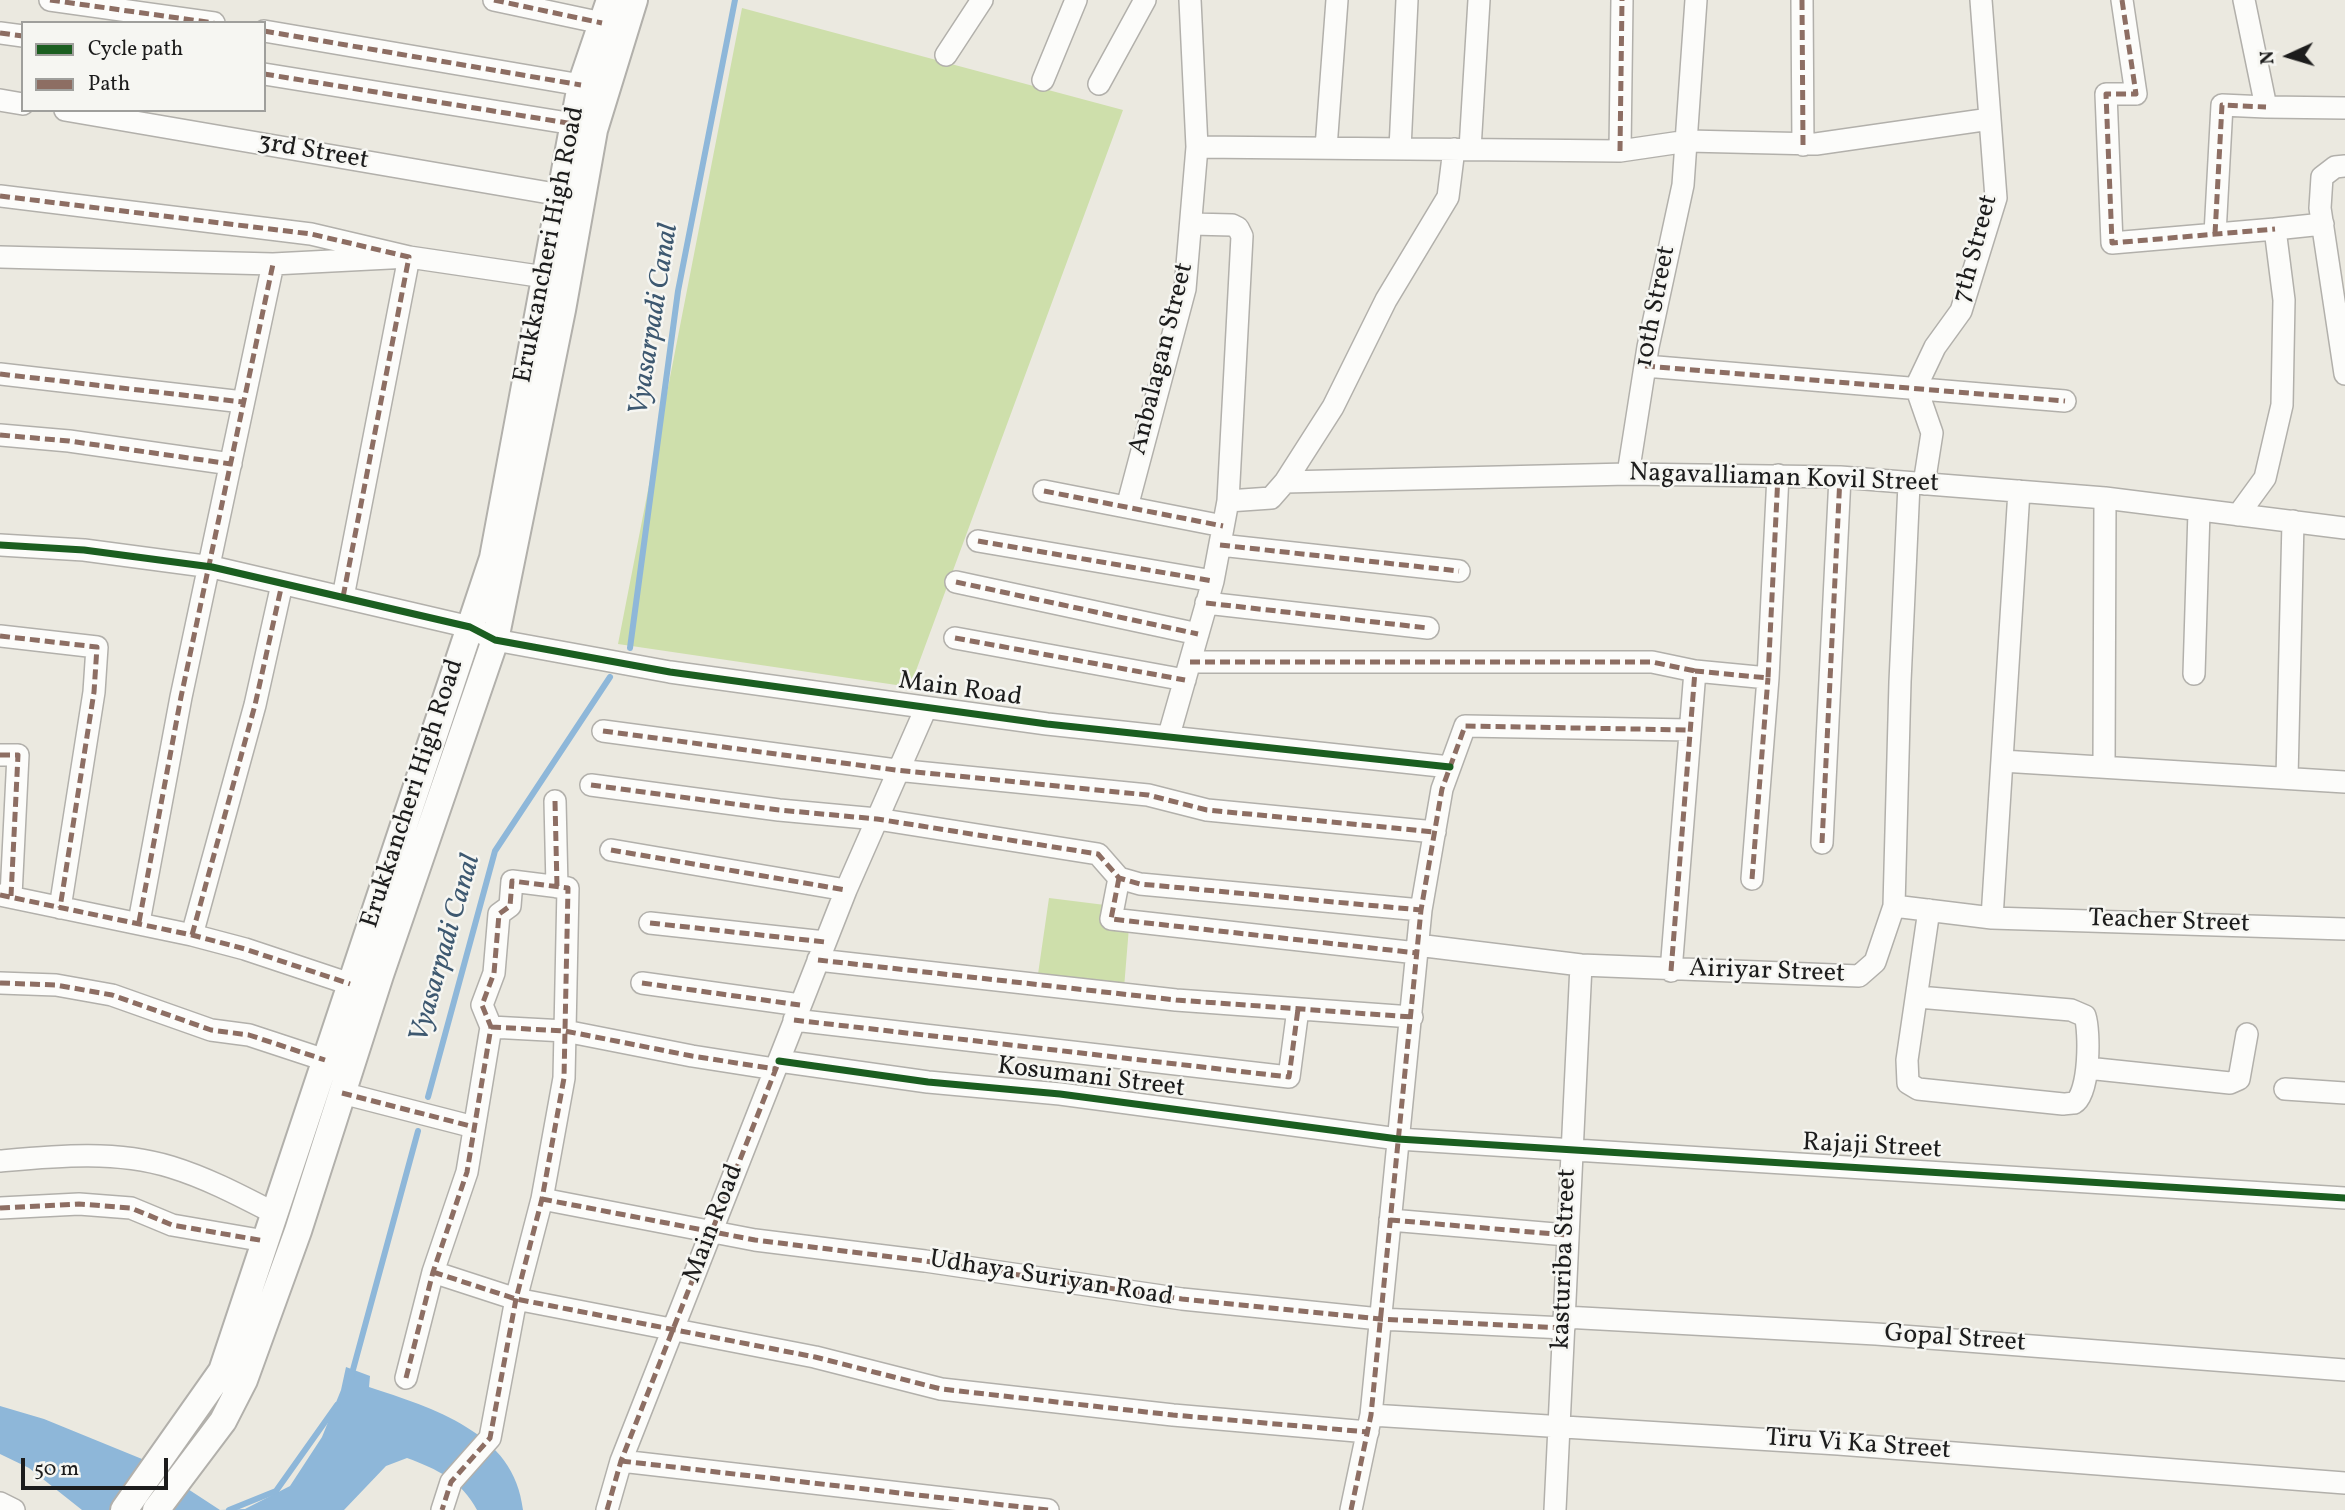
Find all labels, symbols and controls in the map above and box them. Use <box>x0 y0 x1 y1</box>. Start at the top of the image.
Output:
legend <box>21 21 266 112</box>
north arrow <box>2254 21 2324 91</box>
text: Cycle path <box>88 35 183 64</box>
text: N <box>2255 50 2282 65</box>
text: Path <box>88 70 130 99</box>
street label: Erukkancheri High Road <box>509 104 593 386</box>
street label: 3rd Street <box>255 128 371 178</box>
street label: 7th Street <box>1948 192 2006 306</box>
water label: Vyasarpadi Canal <box>624 221 688 419</box>
street label: 10th Street <box>1630 243 1684 371</box>
street label: Anbalagan Street <box>1124 260 1202 458</box>
street label: Nagavalliaman Kovil Street <box>1628 459 1940 501</box>
street label: Erukkancheri High Road <box>356 656 472 932</box>
street label: Main Road <box>896 667 1024 715</box>
water label: Vyasarpadi Canal <box>404 851 490 1047</box>
street label: Teacher Street <box>2088 905 2250 941</box>
street label: Airiyar Street <box>1688 955 1846 991</box>
street label: Kosumani Street <box>995 1052 1187 1106</box>
street label: Rajaji Street <box>1801 1129 1943 1167</box>
street label: Main Road <box>678 1160 752 1288</box>
street label: kasturiba Street <box>1547 1168 1585 1350</box>
street label: Udhaya Suriyan Road <box>927 1245 1175 1315</box>
street label: Gopal Street <box>1883 1319 2027 1361</box>
street label: Tiru Vi Ka Street <box>1764 1424 1952 1468</box>
scale bar <box>24 1444 172 1488</box>
text: 50 m <box>34 1455 79 1484</box>

